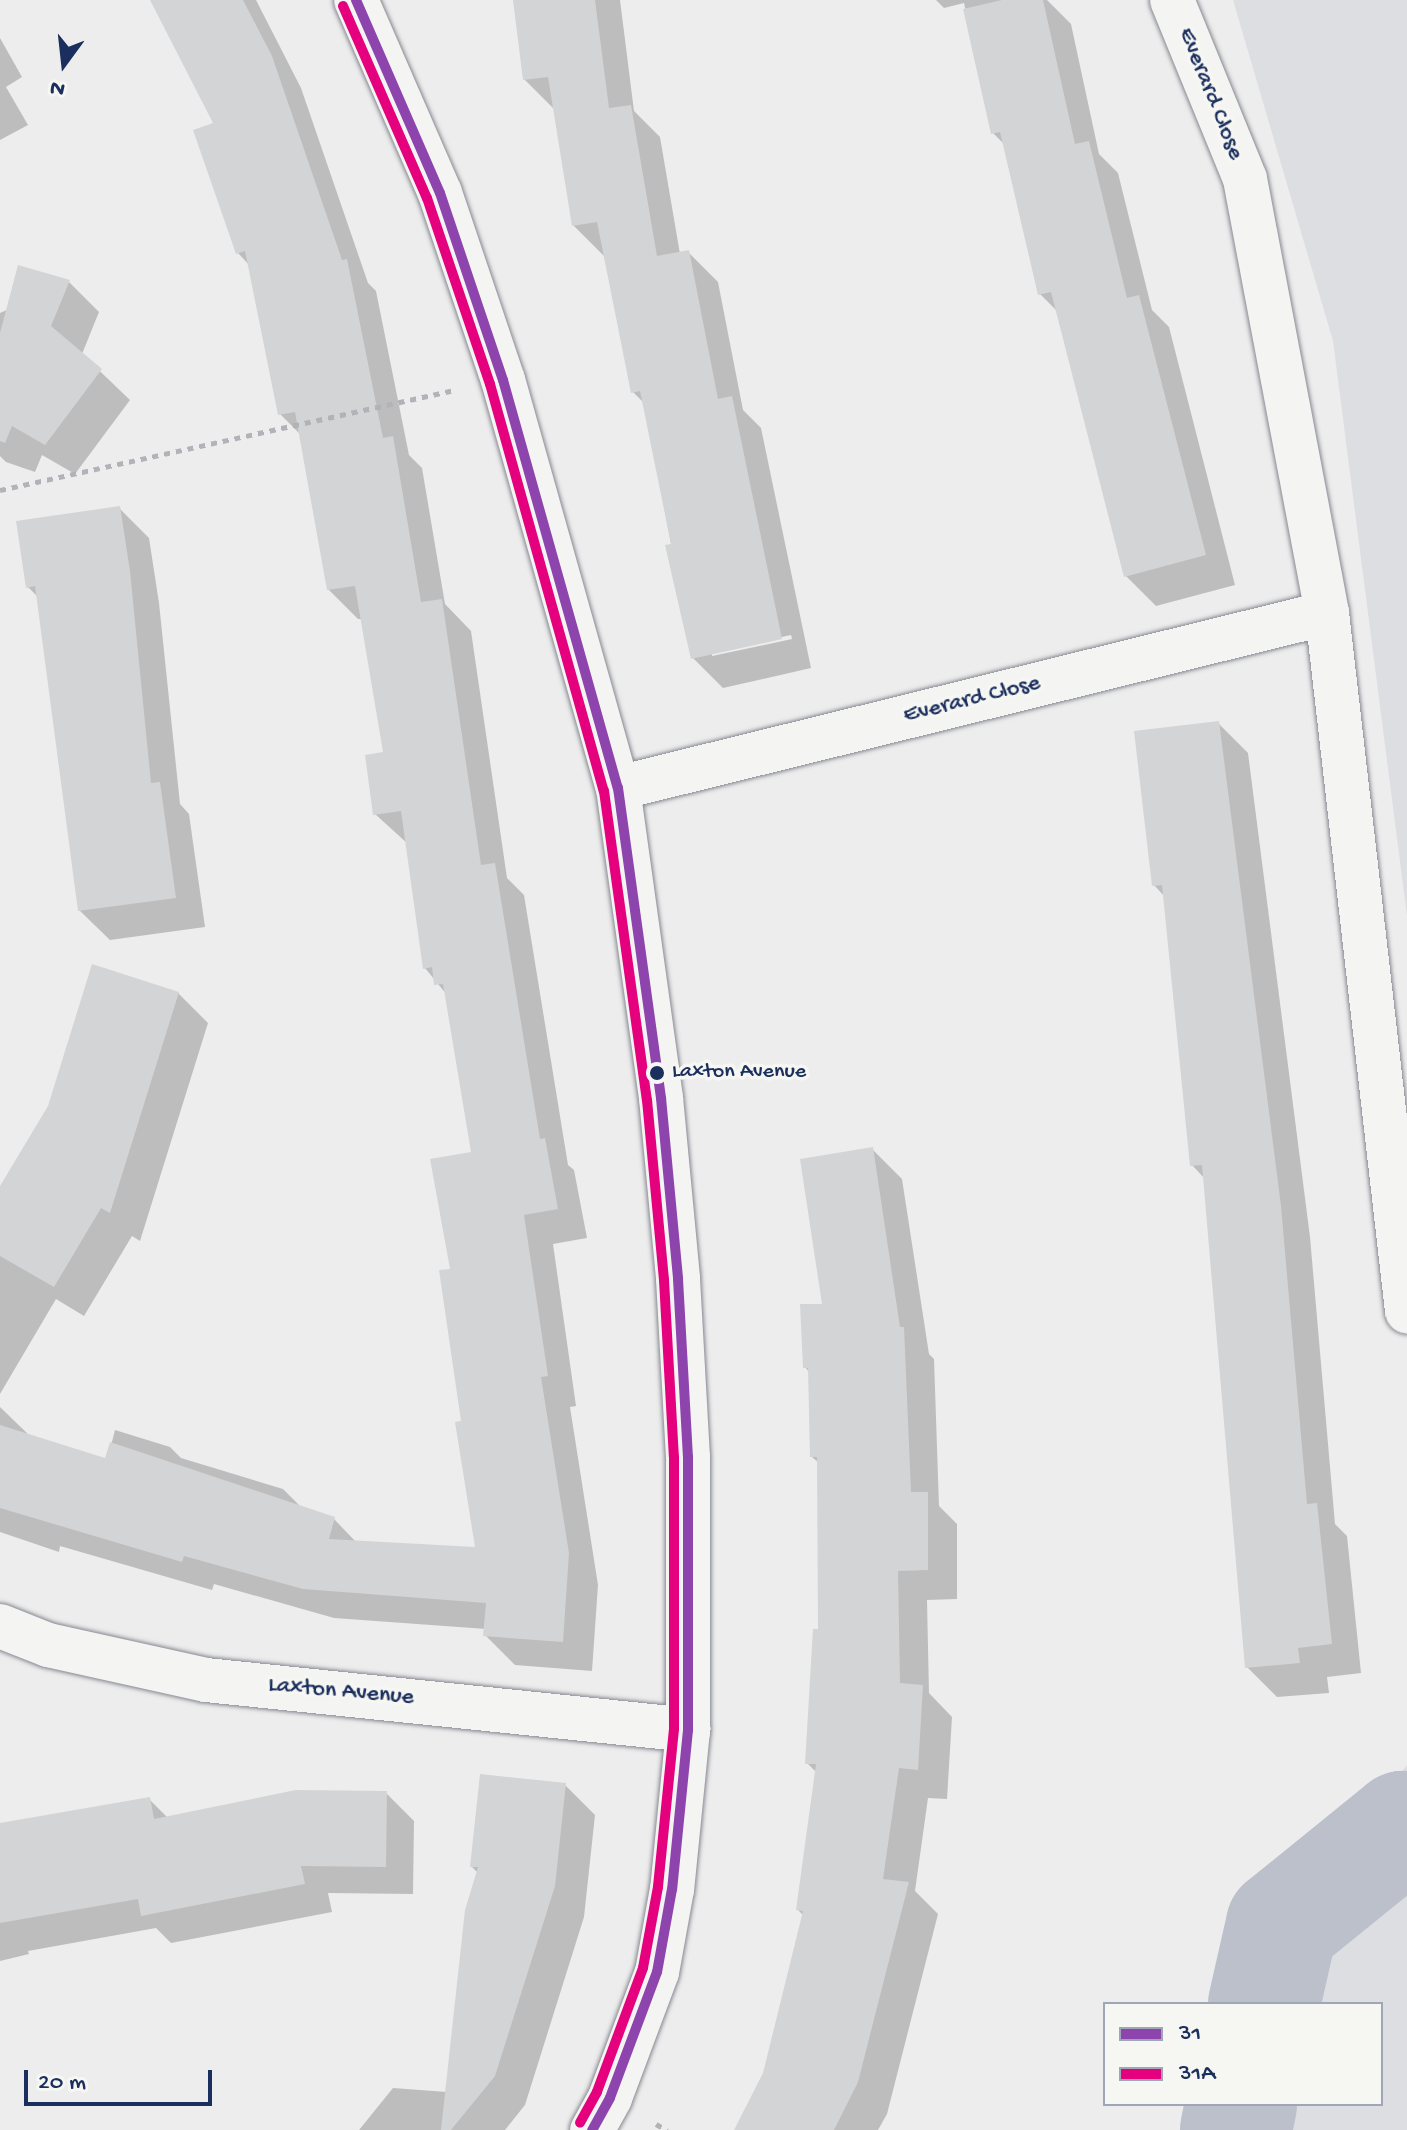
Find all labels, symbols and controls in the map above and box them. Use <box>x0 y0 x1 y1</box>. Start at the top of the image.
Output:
north arrow <box>24 24 104 104</box>
street label: Everard Close <box>1170 24 1250 164</box>
text: N <box>47 73 68 102</box>
street label: Everard Close <box>901 669 1043 731</box>
place label: Laxton Avenue <box>672 1060 806 1086</box>
marker: Laxton Avenue <box>649 1065 665 1081</box>
street label: Laxton Avenue <box>267 1671 415 1713</box>
legend <box>1103 2002 1383 2106</box>
text: 31 <box>1179 2020 1201 2049</box>
scale bar <box>28 2054 216 2104</box>
text: 31A <box>1179 2060 1215 2089</box>
text: 20 m <box>38 2069 86 2098</box>

